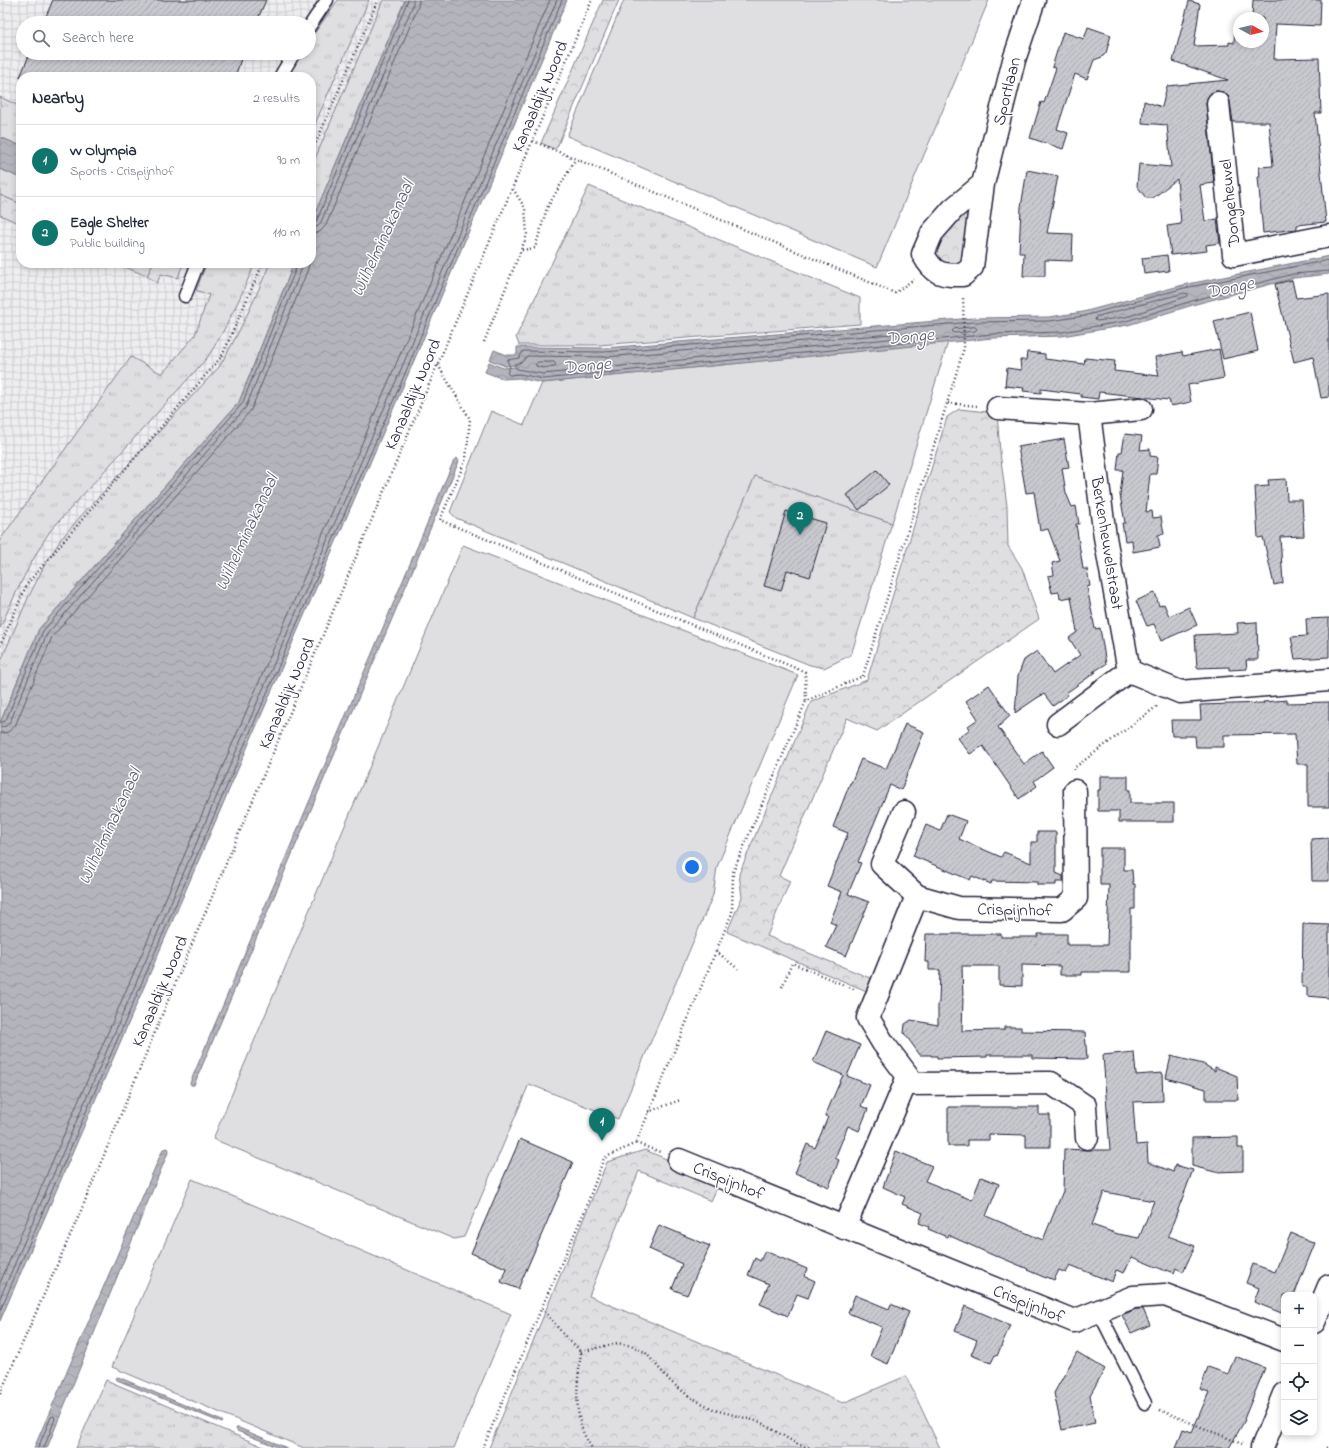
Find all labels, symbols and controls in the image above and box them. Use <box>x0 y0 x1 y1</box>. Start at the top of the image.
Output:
north arrow <box>1233 12 1269 48</box>
search box <box>16 16 316 60</box>
icon: search <box>30 27 52 49</box>
text: Search here <box>62 27 134 49</box>
street label: Kanaaldijk Noord <box>506 37 575 156</box>
street label: Sportlaan <box>987 55 1028 128</box>
text: Nearby <box>32 86 84 111</box>
text: 2 results <box>253 89 300 108</box>
text: vv Olympia <box>70 140 137 162</box>
text: 1 <box>43 151 47 170</box>
text: 90 m <box>277 151 300 170</box>
street label: Dongeheuvel <box>1213 157 1250 249</box>
text: Sports · Crispijnhof <box>70 162 174 181</box>
water label: Wilhelminakanaal <box>346 175 423 301</box>
text: Eagle Shelter <box>70 212 149 234</box>
text: 2 <box>42 223 48 242</box>
text: 110 m <box>273 223 300 242</box>
text: Public building <box>70 234 145 253</box>
water label: Donge <box>1204 271 1257 307</box>
water label: Donge <box>885 323 936 353</box>
street label: Kanaaldijk Noord <box>379 335 448 454</box>
water label: Donge <box>562 352 613 382</box>
water label: Wilhelminakanaal <box>210 469 287 595</box>
street label: Berkenheuvelstraat <box>1084 474 1129 612</box>
pin: 2 <box>787 502 813 535</box>
street label: Kanaaldijk Noord <box>253 634 322 753</box>
water label: Wilhelminakanaal <box>73 763 150 889</box>
your location <box>682 857 702 877</box>
street label: Crispijnhof <box>977 897 1053 924</box>
street label: Kanaaldijk Noord <box>126 932 195 1051</box>
pin: 1 <box>589 1108 615 1141</box>
street label: Crispijnhof <box>689 1156 768 1207</box>
street label: Crispijnhof <box>989 1279 1068 1330</box>
map controls <box>1281 1292 1317 1436</box>
button: + <box>1281 1292 1317 1328</box>
button: − <box>1281 1328 1317 1364</box>
button: locate <box>1281 1364 1317 1400</box>
button: layers <box>1281 1400 1317 1436</box>

